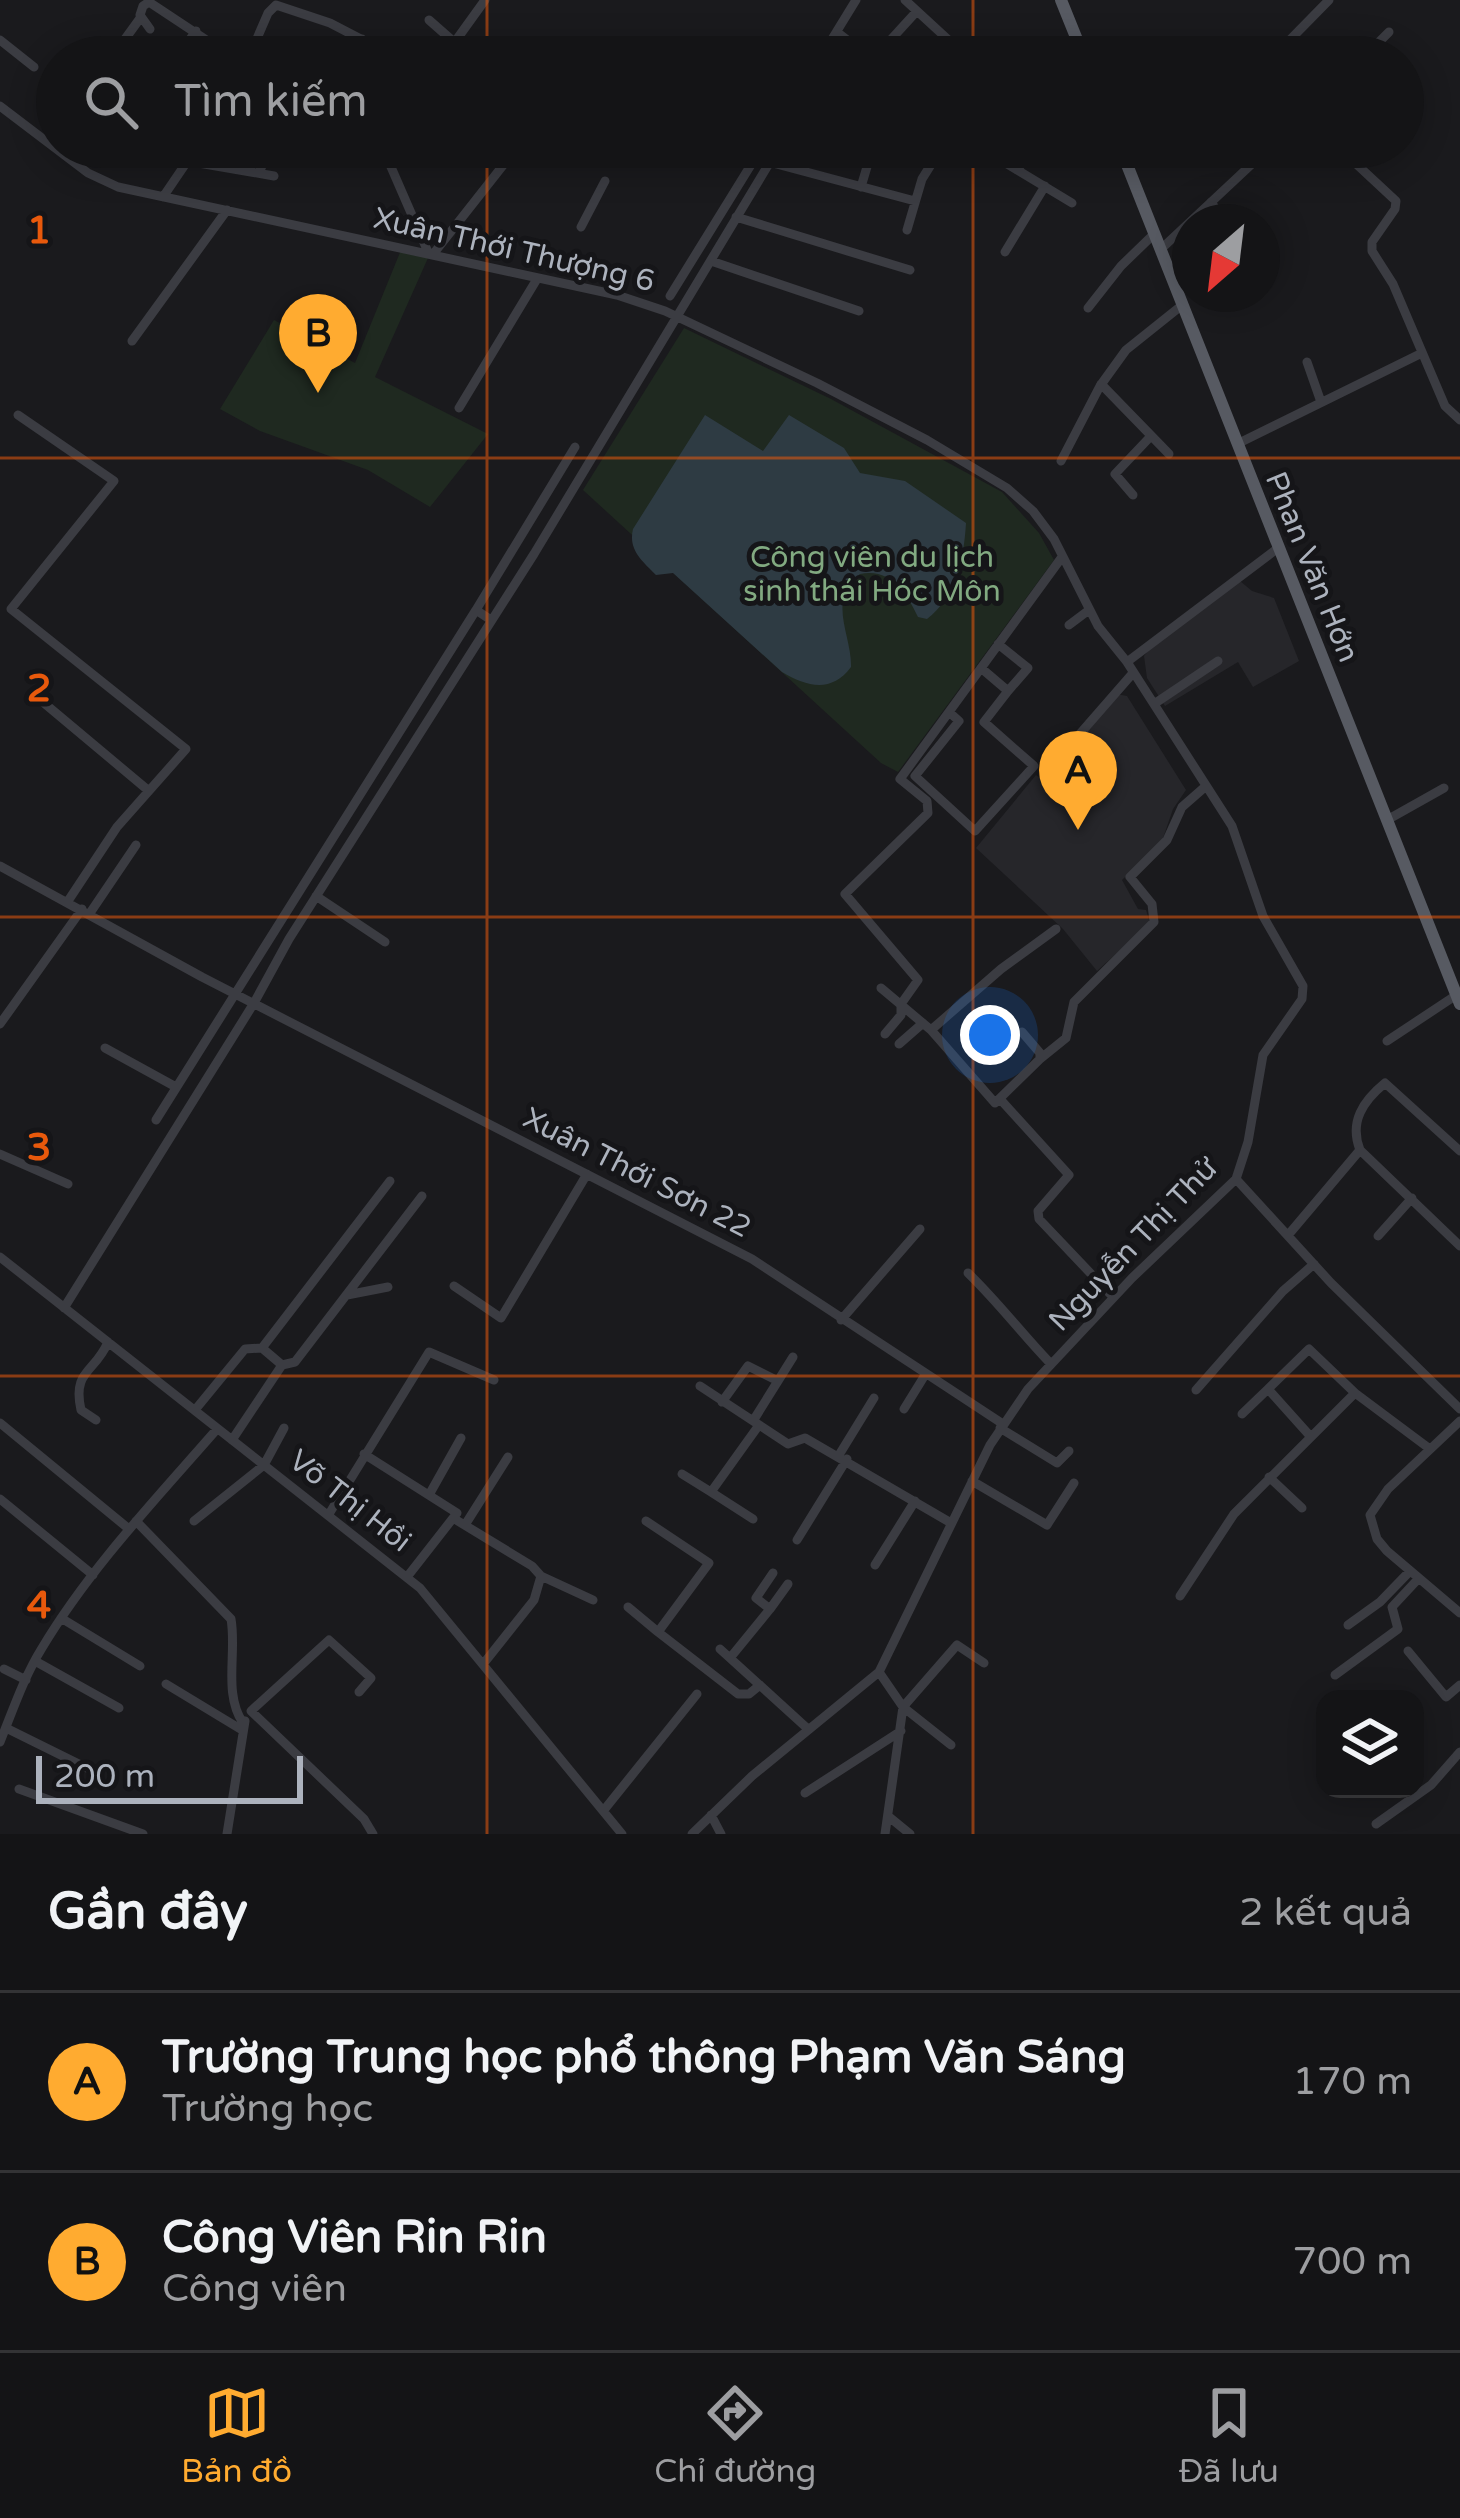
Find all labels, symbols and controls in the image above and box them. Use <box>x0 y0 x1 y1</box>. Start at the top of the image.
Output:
search box <box>36 36 1424 168</box>
icon: search <box>78 69 144 135</box>
text: Tìm kiếm <box>174 75 368 129</box>
street label: Xuân Thới Thượng 6 <box>370 200 658 300</box>
north arrow <box>1172 204 1280 312</box>
text: 1 <box>27 207 51 254</box>
pin: B <box>279 294 357 393</box>
street label: Phan Văn Hớn <box>1257 466 1367 668</box>
park label: Công viên du lịch sinh thái Hóc Môn <box>743 539 1001 610</box>
text: 2 <box>27 665 51 712</box>
pin: A <box>1039 731 1117 830</box>
your location <box>960 1005 1020 1065</box>
street label: Xuân Thới Sơn 22 <box>517 1100 757 1246</box>
text: 3 <box>27 1124 51 1171</box>
street label: Nguyễn Thị Thử <box>1041 1149 1227 1339</box>
street label: Võ Thị Hồi <box>282 1442 418 1560</box>
text: 4 <box>27 1582 51 1629</box>
map controls <box>1316 1690 1424 1798</box>
button: layers <box>1316 1690 1424 1798</box>
scale bar <box>36 1750 303 1803</box>
text: 200 m <box>54 1757 155 1796</box>
text: Gần đây <box>48 1881 248 1943</box>
text: 2 kết quả <box>1239 1889 1412 1936</box>
text: Trường Trung học phổ thông Phạm Văn Sáng <box>162 2031 1126 2085</box>
text: A <box>72 2058 102 2105</box>
text: 170 m <box>1293 2058 1412 2105</box>
text: Trường học <box>162 2085 373 2132</box>
text: Công Viên Rin Rin <box>162 2211 547 2265</box>
text: B <box>73 2238 101 2285</box>
text: 700 m <box>1293 2238 1412 2285</box>
text: Công viên <box>162 2265 347 2312</box>
tab: Bản đồ <box>181 2380 292 2491</box>
tab: Chỉ đường <box>654 2380 816 2491</box>
tab: Đã lưu <box>1178 2380 1279 2491</box>

